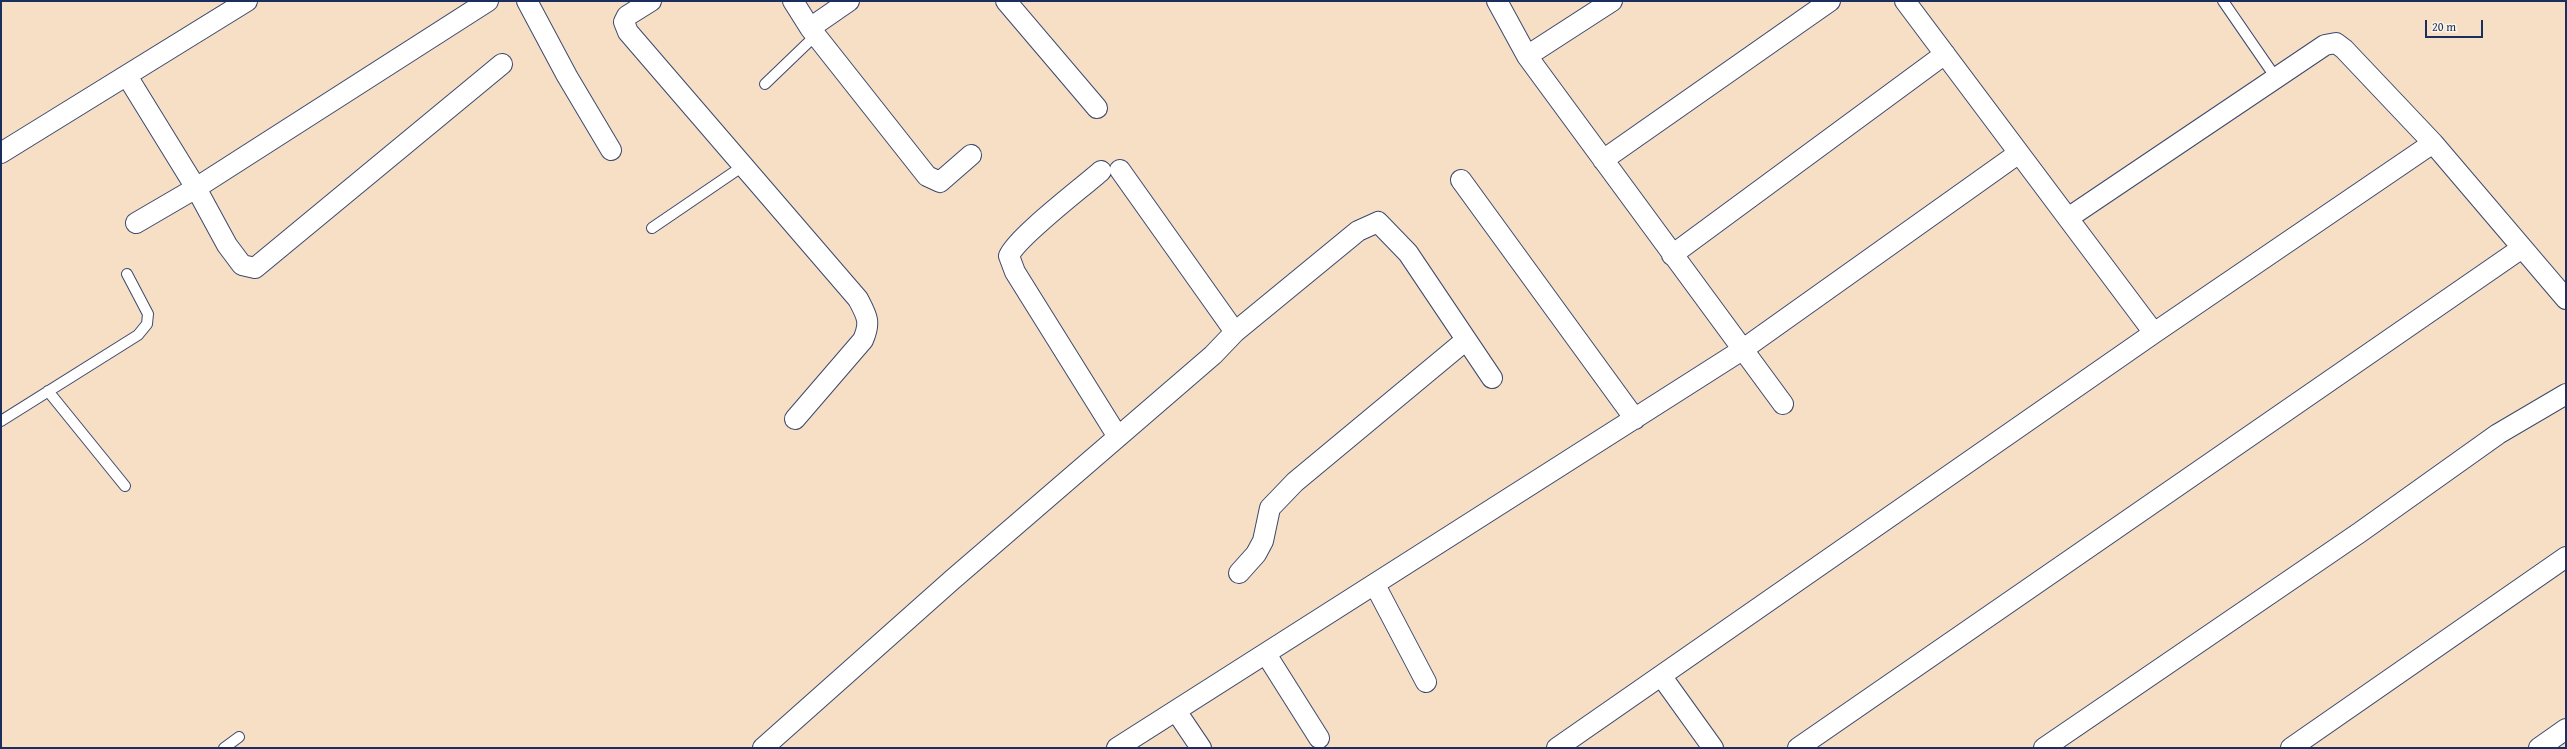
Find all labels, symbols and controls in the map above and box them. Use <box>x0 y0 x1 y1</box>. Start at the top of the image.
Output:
scale bar <box>2427 12 2485 38</box>
text: 20 m <box>2432 18 2456 35</box>

